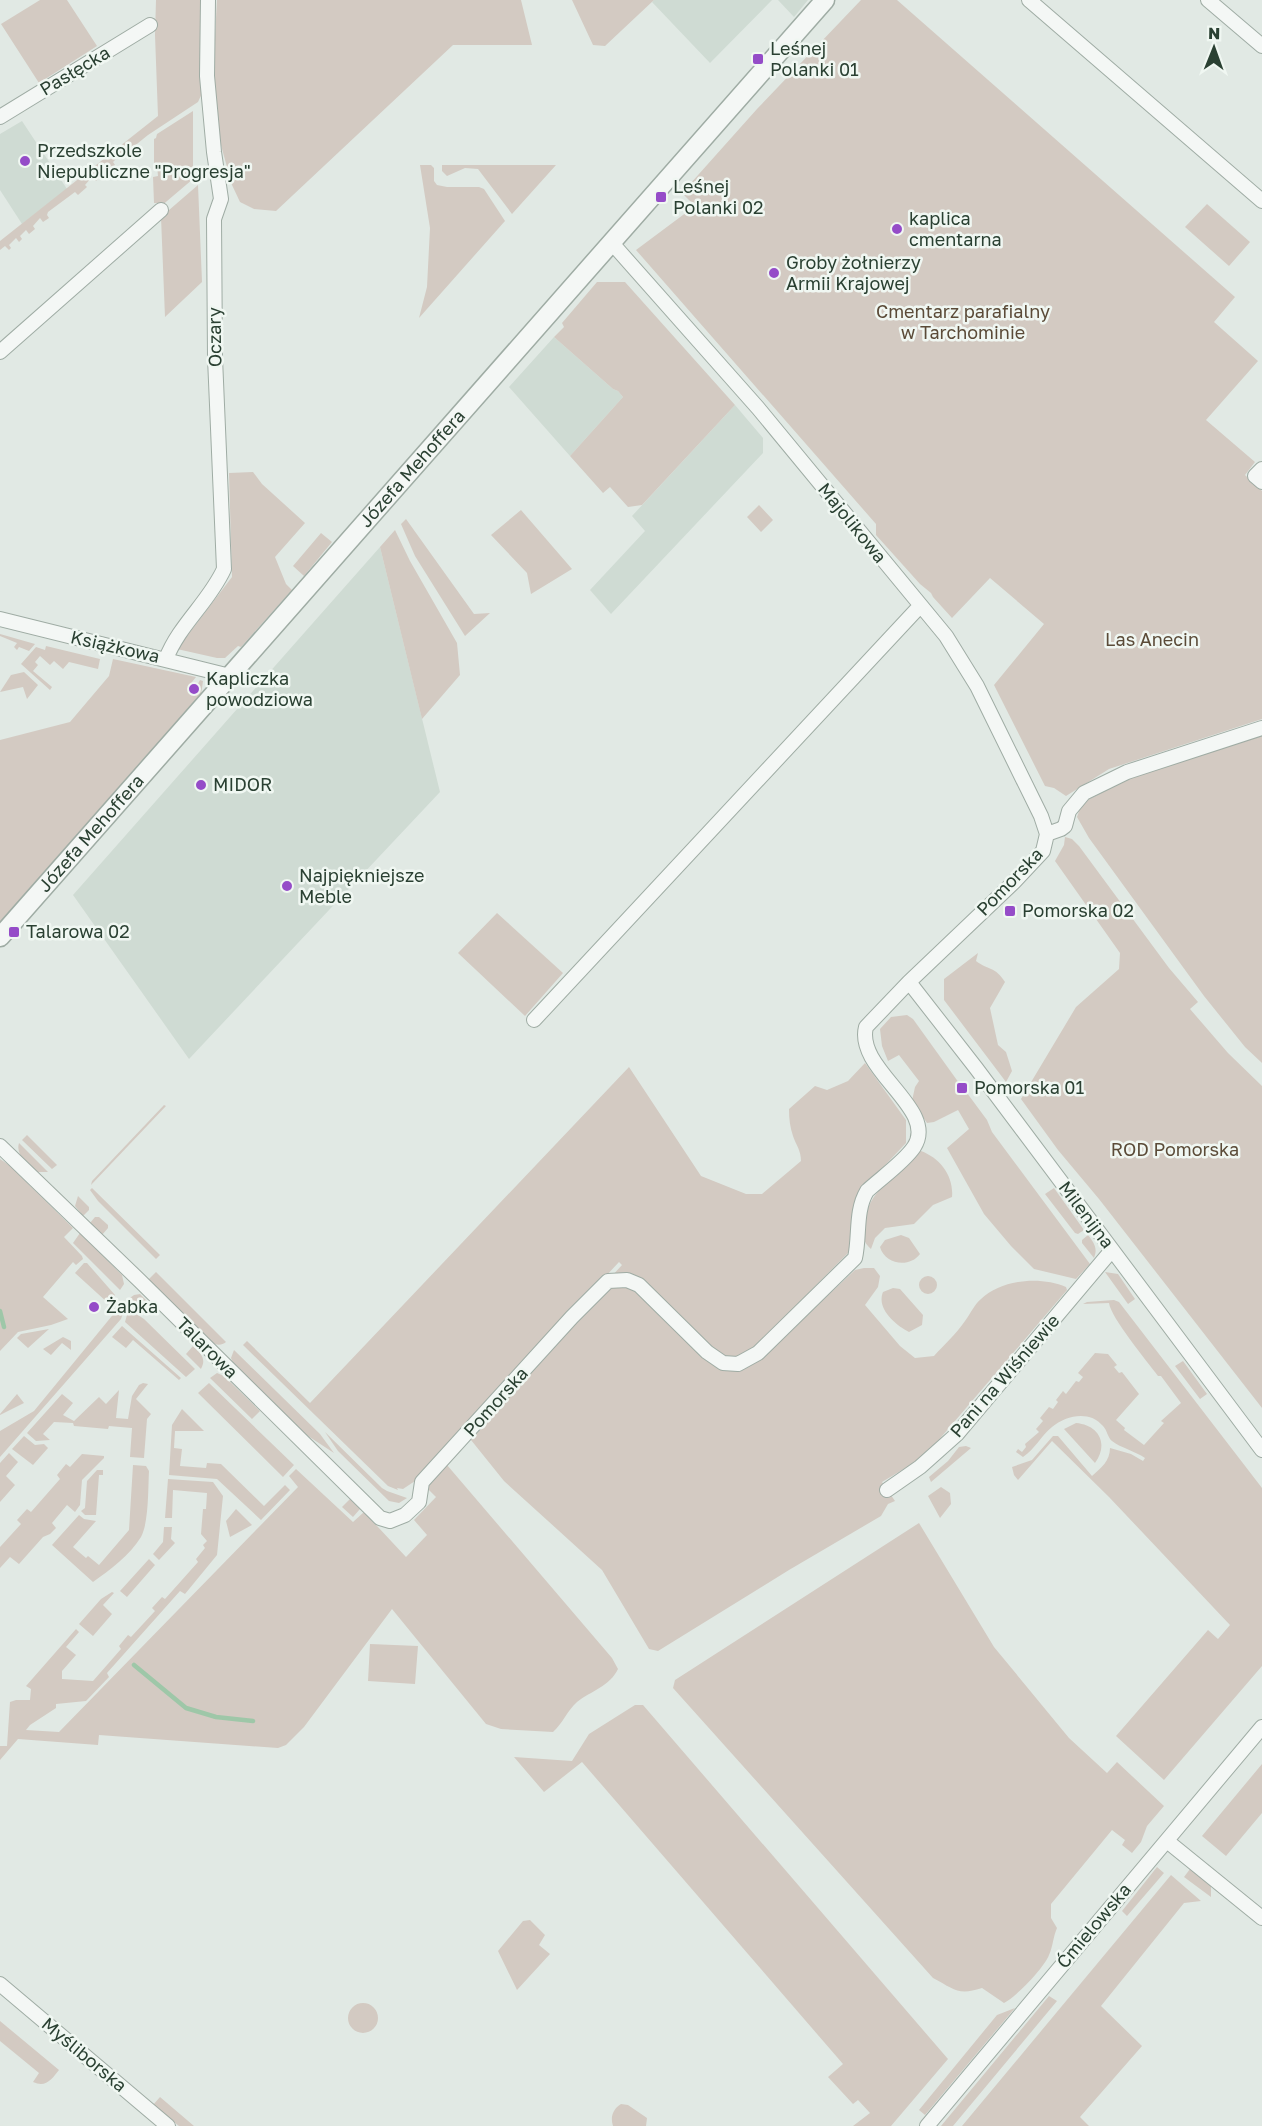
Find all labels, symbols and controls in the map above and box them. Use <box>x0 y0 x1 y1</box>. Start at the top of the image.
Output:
north arrow <box>1184 18 1244 78</box>
text: N <box>1208 23 1221 43</box>
place label: Leśnej Polanki 01 <box>770 37 859 80</box>
street label: Pasłęcka <box>36 41 113 100</box>
marker: Leśnej Polanki 01 <box>751 52 765 66</box>
place label: Przedszkole Niepubliczne "Progresja" <box>37 139 251 182</box>
marker: Przedszkole Niepubliczne "Progresja" <box>18 154 32 168</box>
place label: Leśnej Polanki 02 <box>673 175 764 218</box>
marker: Leśnej Polanki 02 <box>654 190 668 204</box>
place label: kaplica cmentarna <box>909 207 1002 250</box>
marker: kaplica cmentarna <box>890 222 904 236</box>
place label: Groby żołnierzy Armii Krajowej <box>786 251 921 294</box>
marker: Groby żołnierzy Armii Krajowej <box>767 266 781 280</box>
park label: Cmentarz parafialny w Tarchominie <box>876 300 1050 343</box>
street label: Oczary <box>202 307 226 367</box>
street label: Józefa Mehoffera <box>354 405 469 531</box>
street label: Majolikowa <box>814 478 892 567</box>
street label: Książkowa <box>69 625 162 667</box>
park label: Las Anecin <box>1105 628 1199 650</box>
place label: Kapliczka powodziowa <box>206 667 313 710</box>
marker: Kapliczka powodziowa <box>187 682 201 696</box>
street label: Józefa Mehoffera <box>33 769 148 896</box>
place label: MIDOR <box>213 773 272 795</box>
marker: MIDOR <box>194 778 208 792</box>
street label: Pomorska <box>972 843 1047 920</box>
place label: Najpiękniejsze Meble <box>299 864 425 907</box>
marker: Najpiękniejsze Meble <box>280 879 294 893</box>
place label: Pomorska 02 <box>1022 899 1134 921</box>
marker: Pomorska 02 <box>1003 904 1017 918</box>
place label: Talarowa 02 <box>26 920 130 942</box>
marker: Talarowa 02 <box>7 925 21 939</box>
place label: Pomorska 01 <box>974 1076 1085 1098</box>
marker: Pomorska 01 <box>955 1081 969 1095</box>
park label: ROD Pomorska <box>1111 1138 1239 1160</box>
street label: Milenijna <box>1054 1177 1119 1252</box>
place label: Żabka <box>106 1295 158 1317</box>
marker: Żabka <box>87 1300 101 1314</box>
street label: Pani na Wiśniewie <box>945 1309 1064 1441</box>
street label: Talarowa <box>173 1312 243 1382</box>
street label: Pomorska <box>458 1362 532 1441</box>
street label: Ćmielowska <box>1051 1878 1135 1972</box>
street label: Myśliborska <box>38 2012 132 2096</box>

